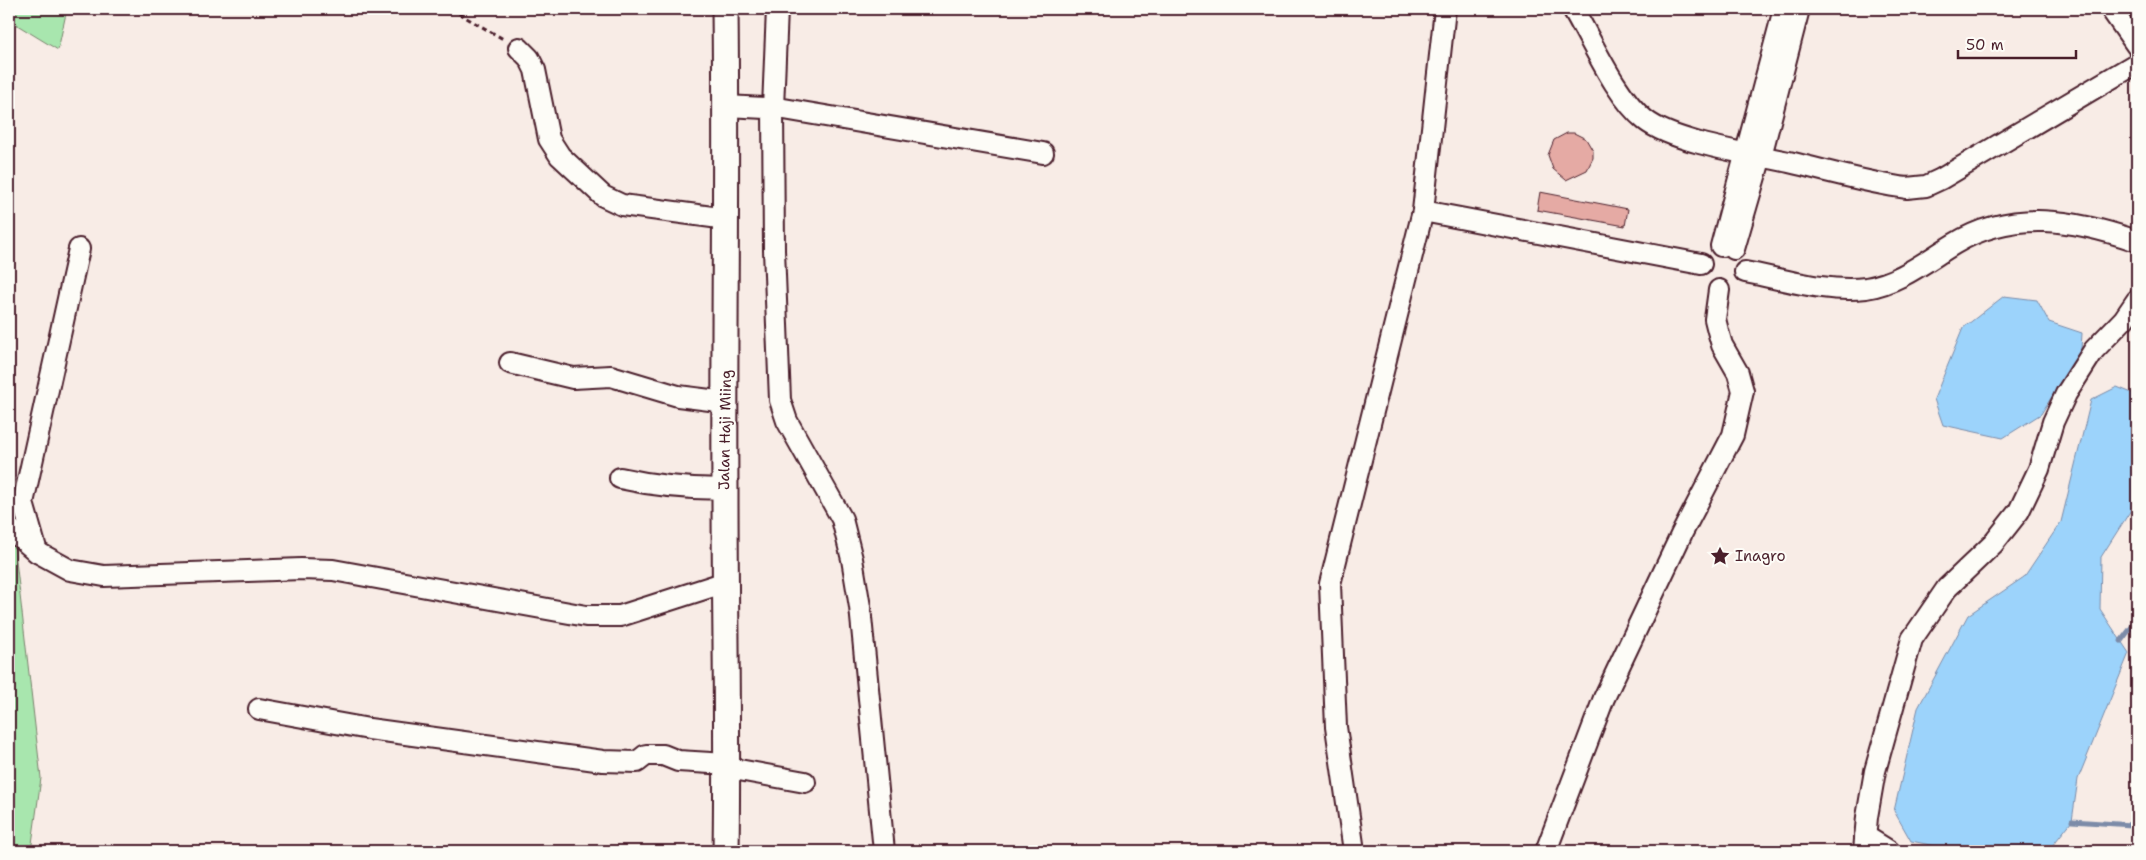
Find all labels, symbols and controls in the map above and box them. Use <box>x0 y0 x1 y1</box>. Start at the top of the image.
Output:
scale bar <box>1958 28 2076 60</box>
text: 50 m <box>1966 35 2004 55</box>
street label: Jalan Haji Miing <box>714 370 736 490</box>
place icon: Inagro <box>1709 545 1731 567</box>
place label: Inagro <box>1735 546 1786 566</box>

